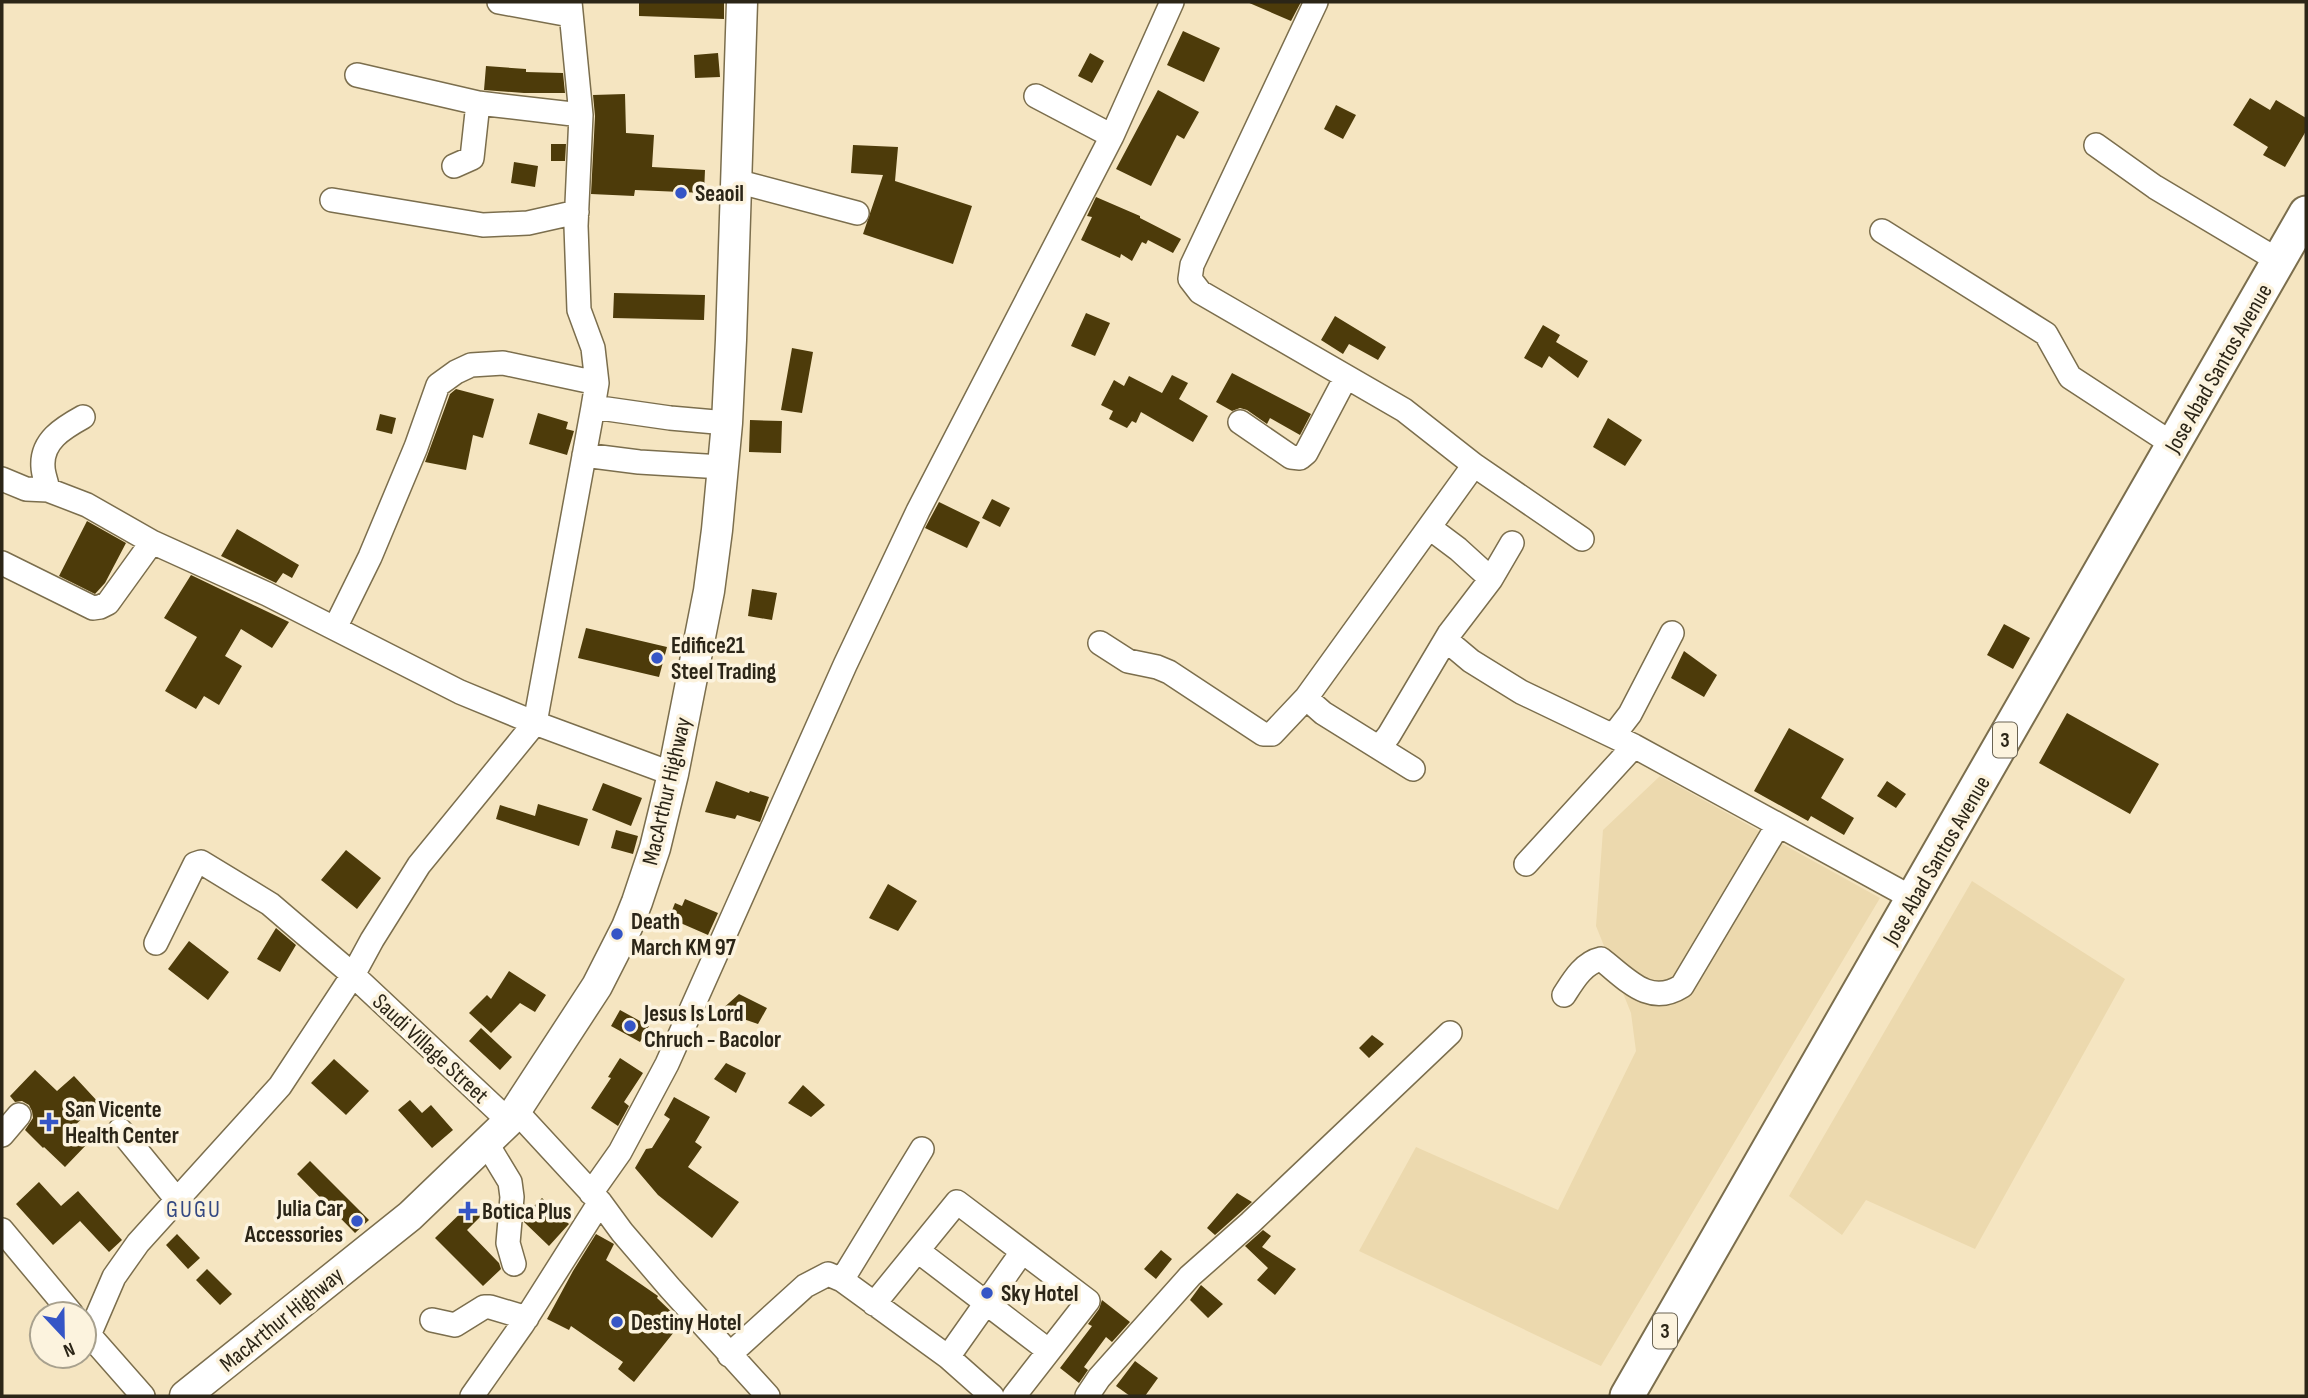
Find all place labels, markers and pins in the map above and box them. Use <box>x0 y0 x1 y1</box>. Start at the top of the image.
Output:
place label: Seaoil <box>695 180 744 208</box>
marker: Seaoil <box>673 185 689 201</box>
place label: Edifice21 Steel Trading <box>671 632 777 686</box>
marker: Edifice21 Steel Trading <box>649 650 665 666</box>
place label: Death March KM 97 <box>631 908 736 962</box>
marker: Death March KM 97 <box>609 926 625 942</box>
place label: Jesus Is Lord Chruch - Bacolor <box>643 1000 781 1054</box>
marker: Jesus Is Lord Chruch - Bacolor <box>622 1018 638 1034</box>
place label: San Vicente Health Center <box>65 1096 179 1150</box>
marker: San Vicente Health Center <box>39 1112 59 1132</box>
place label: Julia Car Accessories <box>244 1195 343 1249</box>
place label: Botica Plus <box>482 1198 572 1226</box>
marker: Botica Plus <box>460 1203 476 1219</box>
marker: Julia Car Accessories <box>349 1213 365 1229</box>
place label: Sky Hotel <box>1001 1280 1079 1308</box>
marker: Sky Hotel <box>979 1285 995 1301</box>
place label: Destiny Hotel <box>631 1309 741 1337</box>
marker: Destiny Hotel <box>609 1314 625 1330</box>

